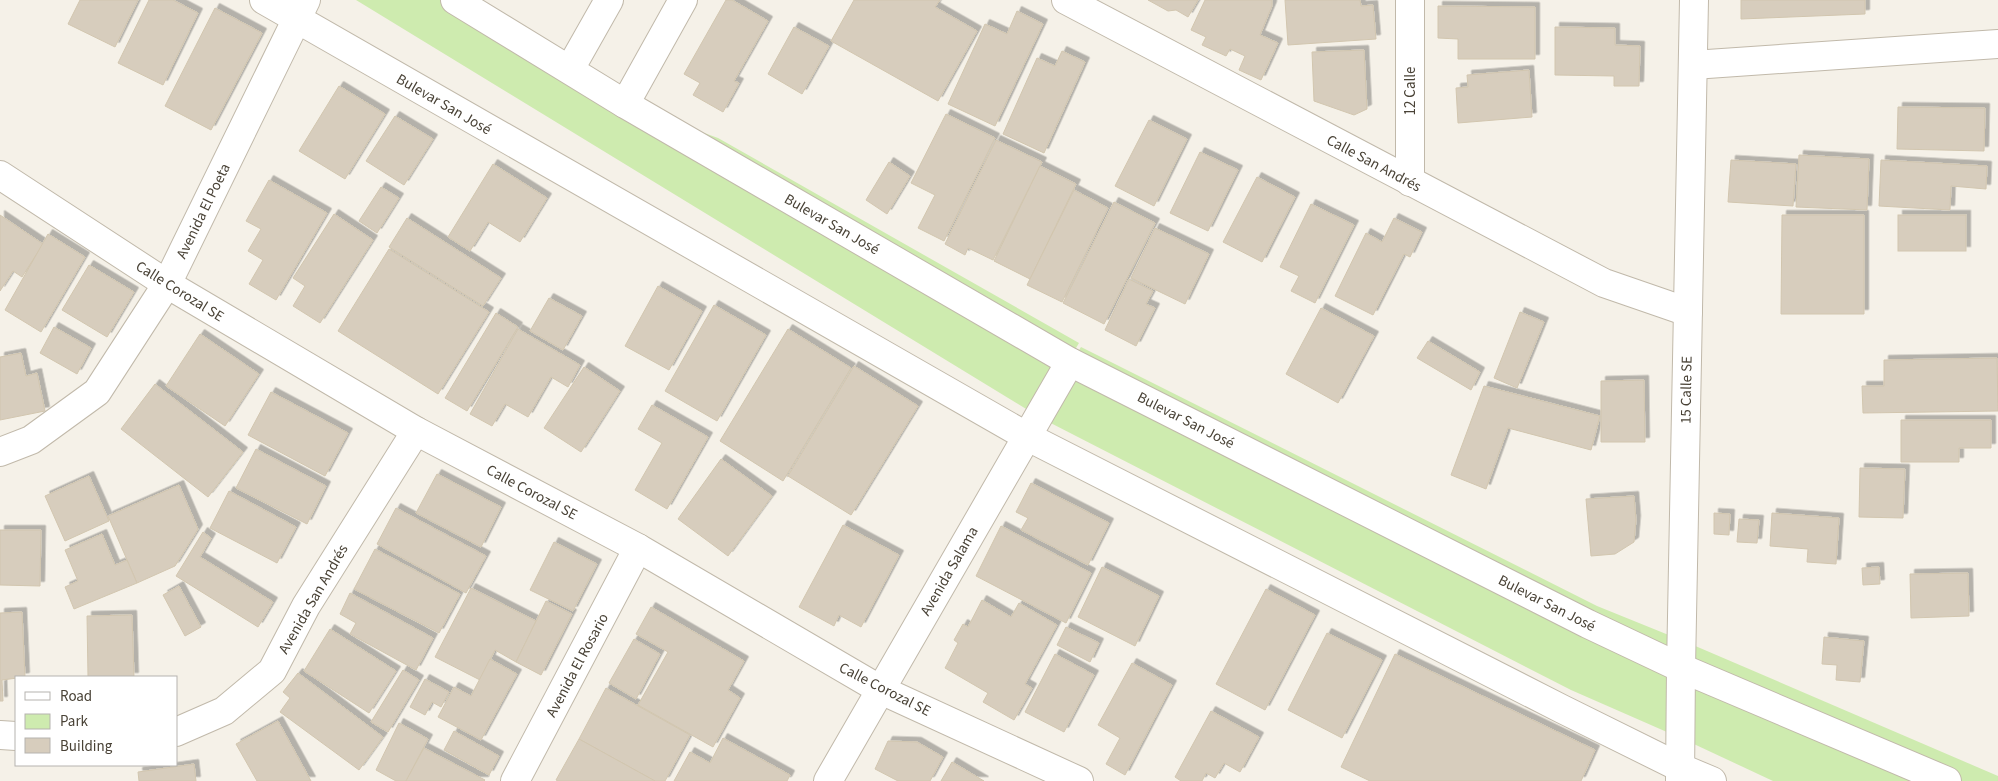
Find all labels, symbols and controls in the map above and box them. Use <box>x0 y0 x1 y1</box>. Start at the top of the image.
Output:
street label: 12 Calle <box>1400 66 1421 116</box>
street label: Bulevar San José <box>392 69 495 140</box>
street label: Calle San Andrés <box>1323 130 1425 197</box>
street label: Avenida El Poeta <box>171 160 236 262</box>
street label: Bulevar San José <box>780 189 883 260</box>
street label: Calle Corozal SE <box>132 256 228 327</box>
street label: 15 Calle SE <box>1675 356 1698 424</box>
street label: Bulevar San José <box>1134 387 1238 454</box>
street label: Calle Corozal SE <box>483 460 581 525</box>
street label: Avenida Salama <box>915 523 984 620</box>
street label: Avenida San Andrés <box>273 541 353 658</box>
street label: Bulevar San José <box>1495 570 1599 637</box>
street label: Avenida El Rosario <box>541 609 614 721</box>
street label: Calle Corozal SE <box>835 657 934 722</box>
legend <box>15 676 178 766</box>
text: Road <box>60 686 92 707</box>
text: Park <box>60 711 89 732</box>
text: Building <box>60 736 113 757</box>

